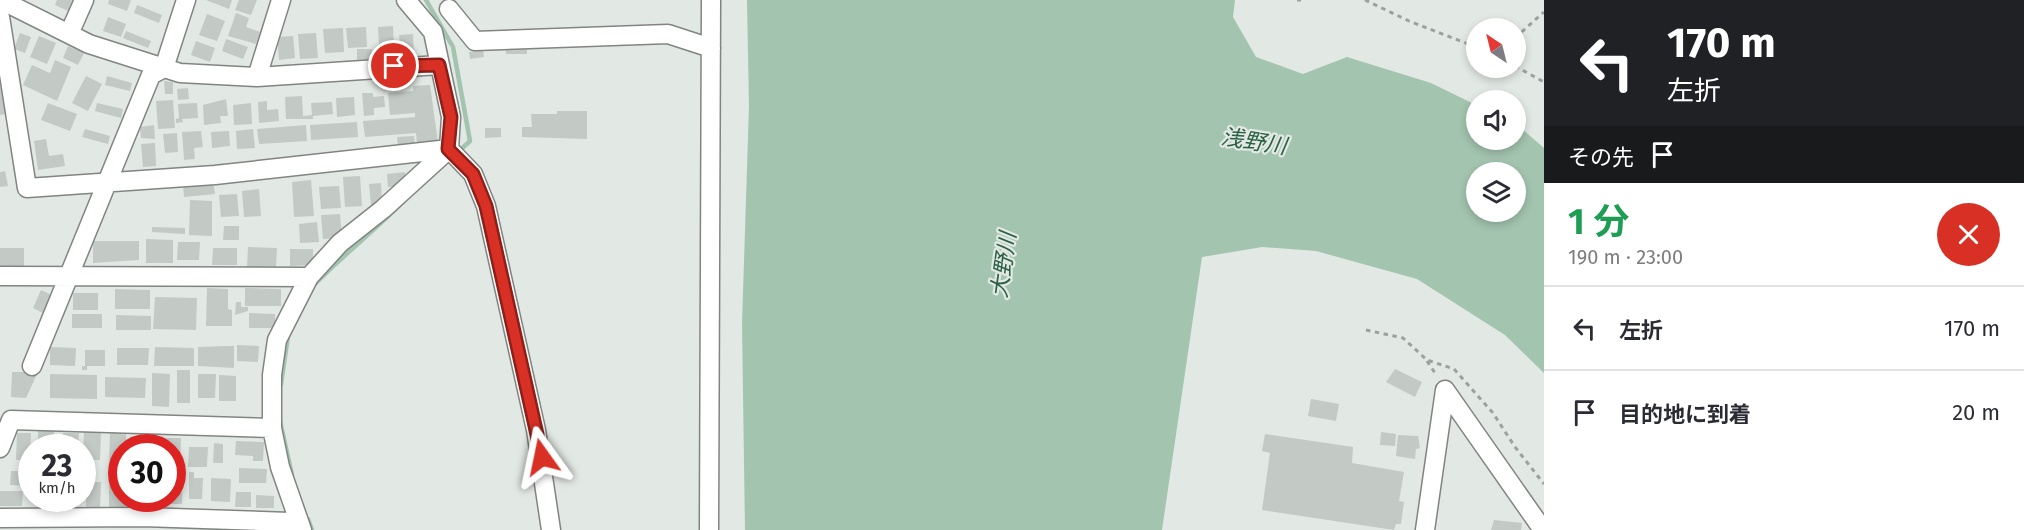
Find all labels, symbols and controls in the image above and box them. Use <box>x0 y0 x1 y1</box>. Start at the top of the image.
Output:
north arrow <box>1466 18 1526 78</box>
map controls <box>1466 18 1526 222</box>
text: 170 m <box>1667 18 1776 68</box>
icon: left <box>1568 24 1646 102</box>
pin <box>368 40 419 91</box>
icon: arrive <box>377 49 410 82</box>
text: 左折 <box>1667 75 1721 107</box>
button: sound <box>1466 90 1526 150</box>
water label: 浅野川 <box>1219 123 1291 160</box>
icon: arrive <box>1646 138 1679 171</box>
text: その先 <box>1568 144 1634 171</box>
button: layers <box>1466 162 1526 222</box>
text: 1 分 <box>1568 200 1629 244</box>
button: close <box>1937 203 2000 266</box>
water label: 大野川 <box>986 229 1022 300</box>
text: 190 m · 23:00 <box>1568 245 1683 269</box>
icon: left <box>1568 312 1601 345</box>
text: 170 m <box>1944 315 2000 342</box>
text: 左折 <box>1619 317 1663 344</box>
icon: arrive <box>1568 396 1601 429</box>
text: 20 m <box>1952 399 2000 426</box>
text: 目的地に到着 <box>1619 401 1751 428</box>
position arrow <box>510 425 574 489</box>
speed limit sign: 30 <box>108 434 186 512</box>
text: 23 <box>42 448 72 484</box>
text: km/h <box>38 479 76 497</box>

